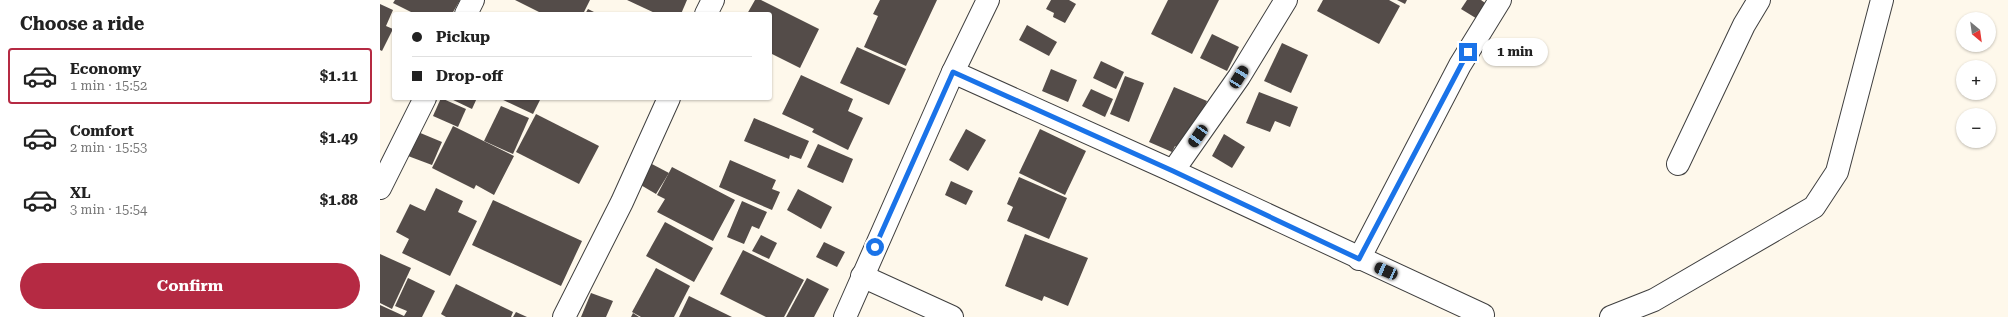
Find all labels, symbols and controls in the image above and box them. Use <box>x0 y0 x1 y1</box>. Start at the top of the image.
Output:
north arrow <box>1956 12 1996 52</box>
map controls <box>1956 12 1996 148</box>
text: Choose a ride <box>20 13 144 34</box>
text: Pickup <box>436 28 490 46</box>
callout: 1 min <box>1482 38 1548 66</box>
route end <box>1459 43 1477 61</box>
text: 1 min <box>1497 44 1533 59</box>
icon: car <box>22 58 58 94</box>
text: Economy <box>70 60 141 78</box>
button: + <box>1956 60 1996 100</box>
car <box>1228 64 1250 90</box>
text: $1.11 <box>320 67 358 85</box>
text: Drop-off <box>436 67 503 85</box>
text: 1 min · 15:52 <box>70 78 147 93</box>
button: − <box>1956 108 1996 148</box>
icon: car <box>22 120 58 156</box>
text: Comfort <box>70 122 134 140</box>
car <box>1186 123 1210 149</box>
text: $1.49 <box>320 129 358 147</box>
text: 2 min · 15:53 <box>70 140 147 155</box>
icon: car <box>22 182 58 218</box>
text: XL <box>70 184 91 202</box>
text: $1.88 <box>320 191 358 209</box>
text: 3 min · 15:54 <box>70 202 147 217</box>
route start <box>866 238 884 256</box>
car <box>1373 261 1399 281</box>
button: Confirm <box>20 263 360 309</box>

